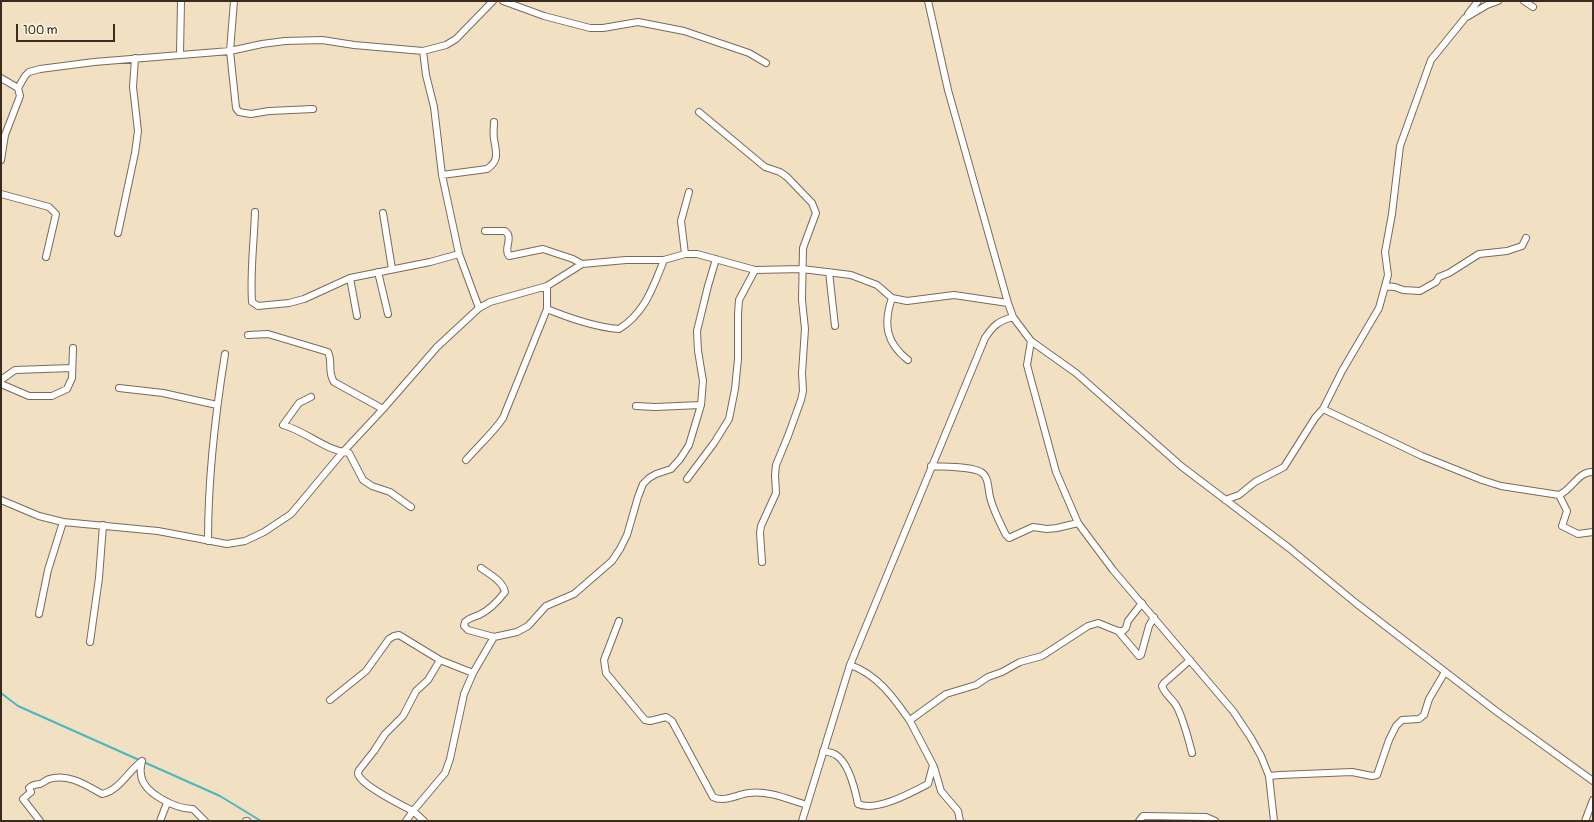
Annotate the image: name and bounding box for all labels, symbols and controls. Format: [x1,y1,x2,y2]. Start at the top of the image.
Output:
scale bar [18,16,117,42]
text: 100 m [23,23,57,38]

